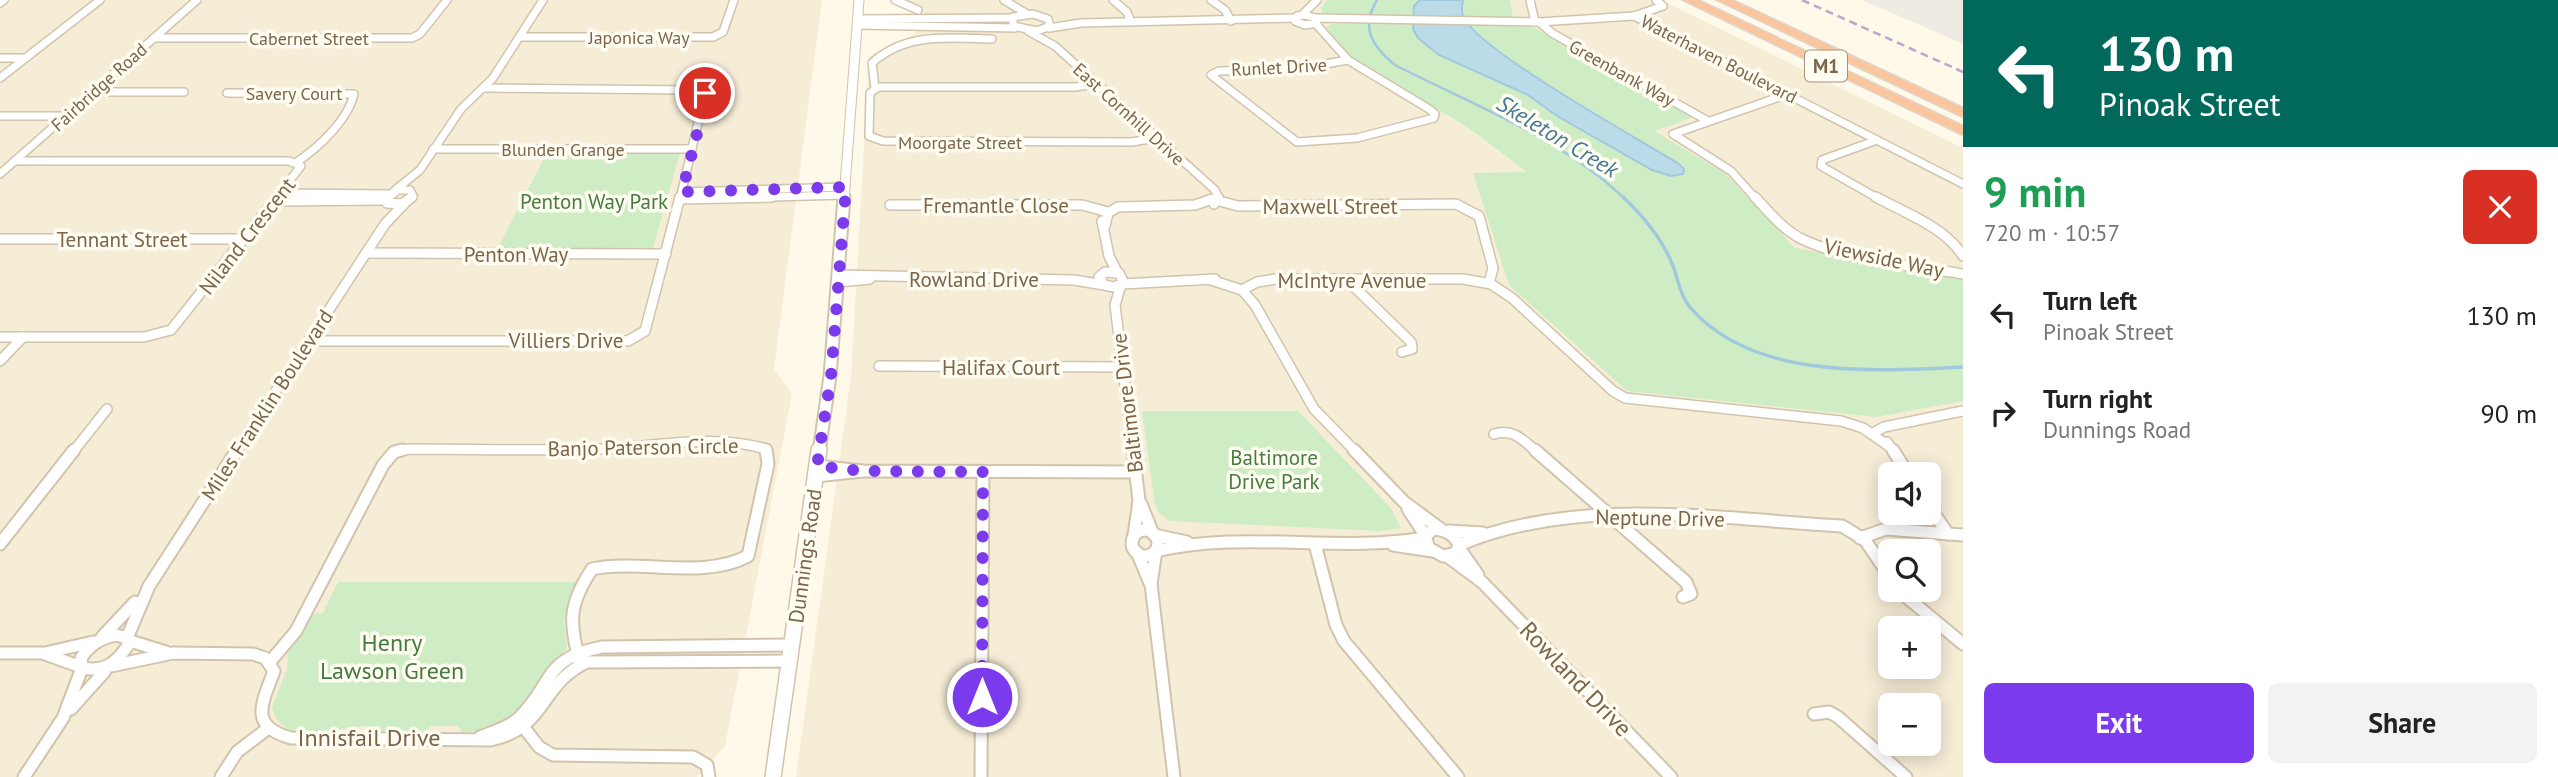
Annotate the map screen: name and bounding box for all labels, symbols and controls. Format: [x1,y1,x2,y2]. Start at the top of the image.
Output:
street label: Waterhaven Boulevard [1637,10,1801,108]
text: 130 m [2099,21,2234,85]
street label: Japonica Way [587,26,690,49]
street label: Cabernet Street [249,27,369,50]
icon: left [1984,28,2075,119]
street label: Greenbank Way [1565,34,1680,112]
street label: Fairbridge Road [46,38,152,136]
road number: M1 [1805,50,1847,82]
street label: Runlet Drive [1231,53,1327,81]
street label: East Cornhill Drive [1068,58,1190,170]
pin [675,63,735,123]
icon: arrive [686,74,724,112]
street label: Savery Court [246,82,342,105]
text: Pinoak Street [2099,83,2281,125]
water label: Skeleton Creek [1492,88,1625,184]
street label: Moorgate Street [898,131,1022,154]
street label: Blunden Grange [501,138,625,161]
text: 9 min [1984,164,2086,219]
button: close [2463,170,2537,244]
street label: Niland Crescent [193,172,301,300]
park label: Penton Way Park [520,188,668,215]
street label: Fremantle Close [923,192,1069,219]
street label: Maxwell Street [1262,193,1398,220]
text: 720 m · 10:57 [1984,218,2120,247]
street label: Tennant Street [57,226,187,253]
street label: Viewside Way [1821,232,1947,284]
street label: Penton Way [464,241,569,268]
street label: Rowland Drive [909,266,1039,293]
street label: McIntyre Avenue [1278,267,1426,294]
text: Turn left [2043,284,2137,317]
icon: left [1984,296,2022,334]
text: 130 m [2466,299,2537,332]
street label: Miles Franklin Boulevard [195,304,339,506]
text: Pinoak Street [2043,317,2174,346]
street label: Villiers Drive [508,327,623,354]
street label: Baltimore Drive [1105,332,1149,474]
street label: Halifax Court [942,354,1060,381]
text: Turn right [2043,382,2152,415]
icon: right [1984,394,2022,432]
text: 90 m [2481,397,2537,430]
text: Dunnings Road [2043,415,2191,444]
street label: Banjo Paterson Circle [547,432,739,462]
park label: Baltimore Drive Park [1228,444,1320,495]
map controls [1878,462,1941,756]
button: sound [1878,462,1941,525]
street label: Dunnings Road [782,487,828,625]
street label: Neptune Drive [1595,503,1725,533]
button: search [1878,539,1941,602]
street label: Rowland Drive [1513,615,1639,743]
button: + [1878,616,1941,679]
park label: Henry Lawson Green [320,627,464,686]
position arrow [945,660,1019,734]
button: Exit [1984,683,2254,763]
button: Share [2268,683,2537,763]
button: − [1878,693,1941,756]
street label: Innisfail Drive [298,722,440,753]

